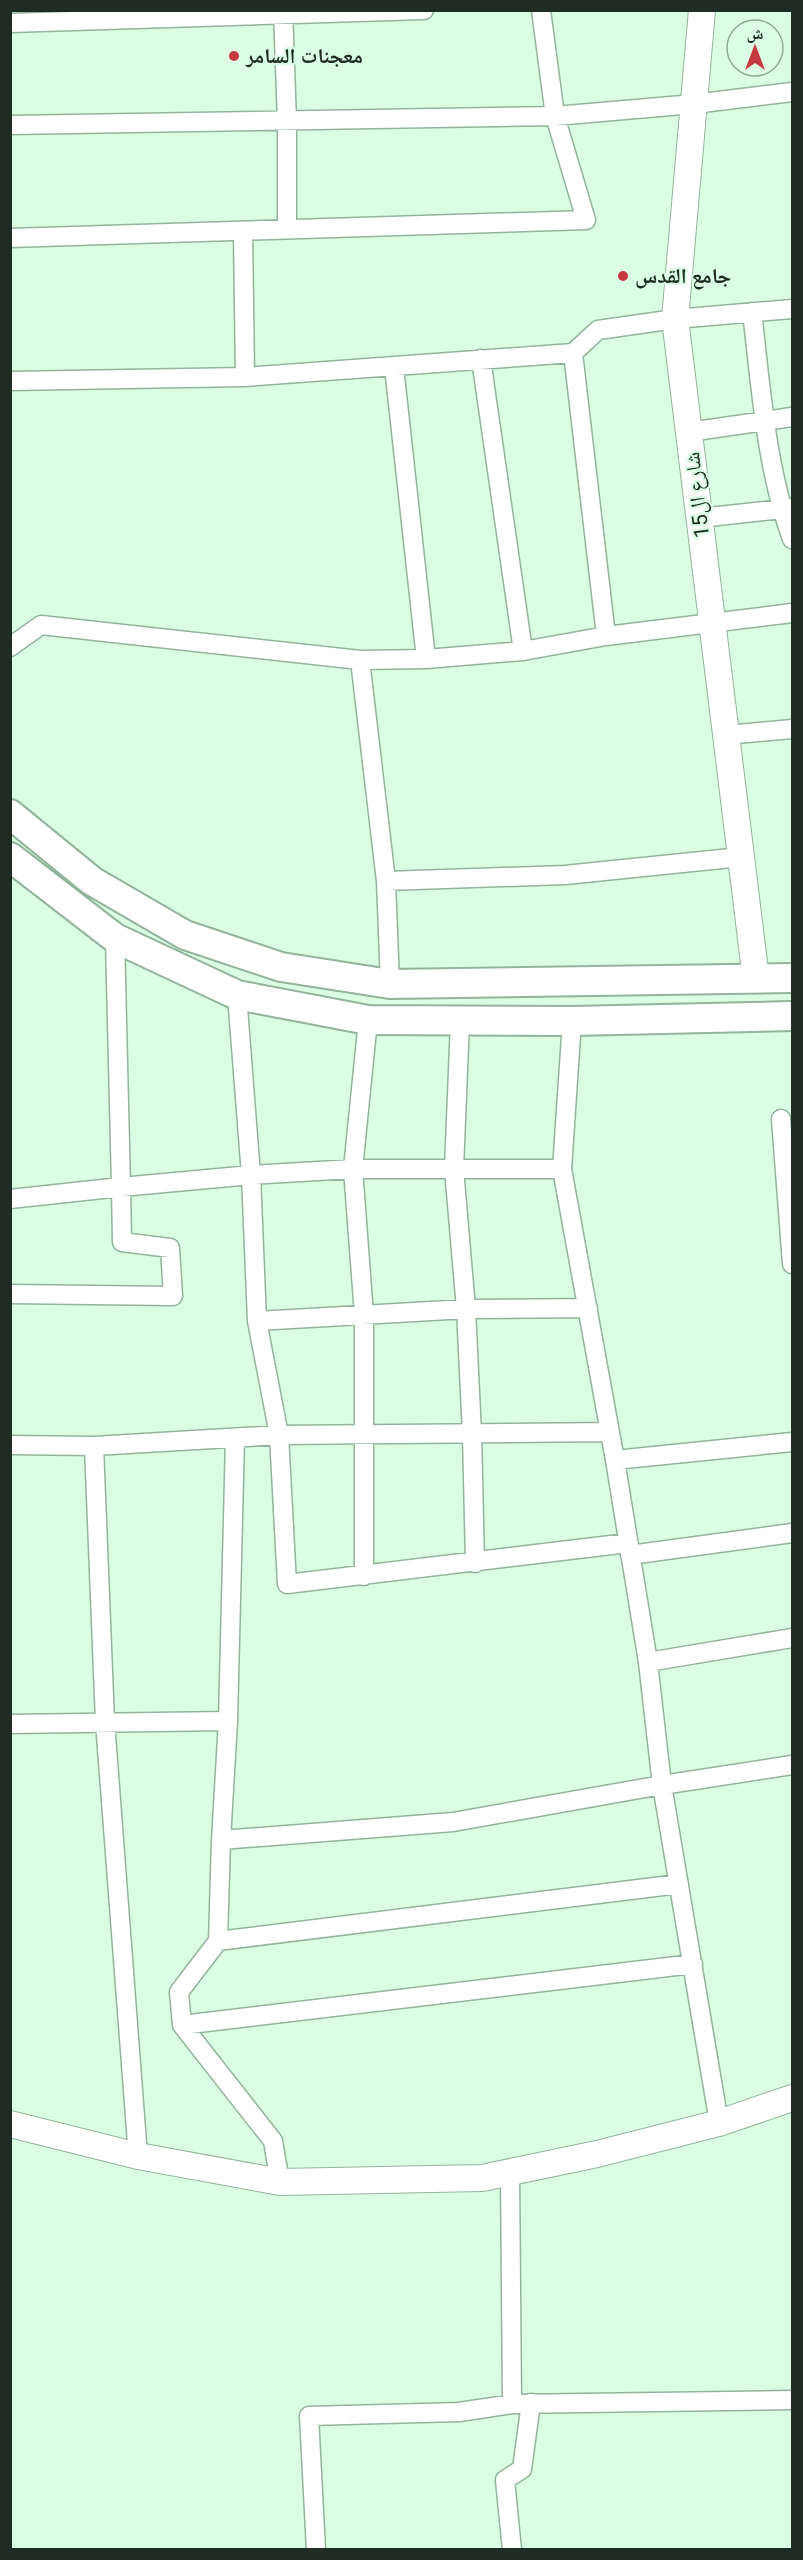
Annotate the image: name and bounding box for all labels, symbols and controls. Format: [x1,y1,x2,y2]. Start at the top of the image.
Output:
north arrow [725,18,785,78]
text: ش [747,24,764,43]
place label: معجنات السامر [245,44,363,68]
marker: معجنات السامر [227,49,241,63]
place label: جامع القدس [635,264,732,290]
marker: جامع القدس [616,269,630,283]
street label: شارع ال15 [680,451,715,539]

